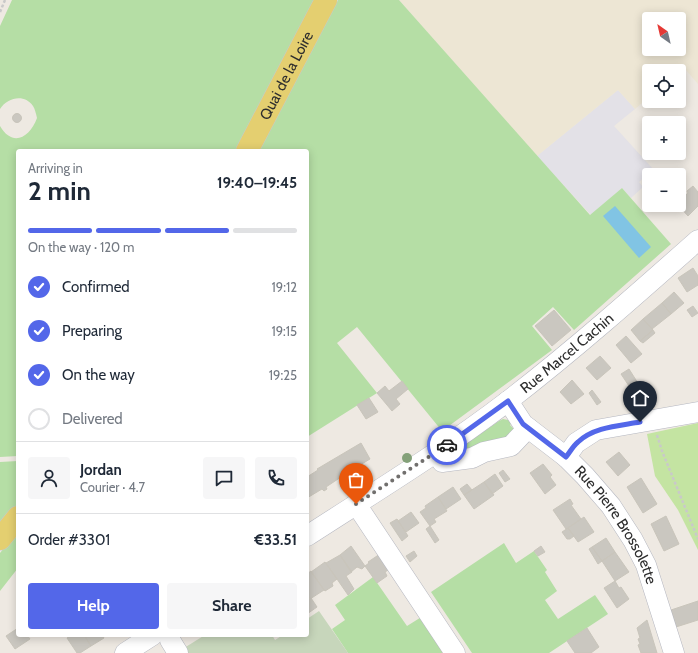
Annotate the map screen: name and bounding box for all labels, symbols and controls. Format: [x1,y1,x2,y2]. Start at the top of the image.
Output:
north arrow [642,12,686,56]
map controls [642,12,686,212]
street label: Quai de la Loire [256,28,317,123]
button: locate [642,64,686,108]
button: + [642,116,686,160]
text: Arriving in [28,160,83,176]
button: − [642,168,686,212]
text: 19:40–19:45 [217,174,297,192]
text: 2 min [28,175,91,207]
text: On the way · 120 m [28,239,134,255]
icon: check [28,276,50,298]
text: Confirmed [62,278,130,296]
text: 19:12 [272,279,297,295]
street label: Rue Marcel Cachin [516,309,617,397]
icon: check [28,320,50,342]
text: Preparing [62,322,122,340]
text: 19:15 [271,323,297,339]
icon: check [28,364,50,386]
text: On the way [62,366,135,384]
text: 19:25 [269,367,297,383]
pin [623,381,657,422]
icon: home [629,387,651,409]
text: Delivered [62,410,123,428]
courier [427,425,467,465]
icon: car [436,434,458,456]
button: person [28,457,70,499]
button: chat [203,457,245,499]
button: phone [255,457,297,499]
text: Jordan [80,461,122,479]
street label: Rue Pierre Brossolette [571,462,661,587]
pin [339,463,373,504]
icon: bag [345,469,367,491]
text: Courier · 4.7 [80,479,145,495]
text: Order #3301 [28,531,110,549]
text: €33.51 [254,531,297,549]
button: Help [28,583,159,629]
button: Share [167,583,297,629]

